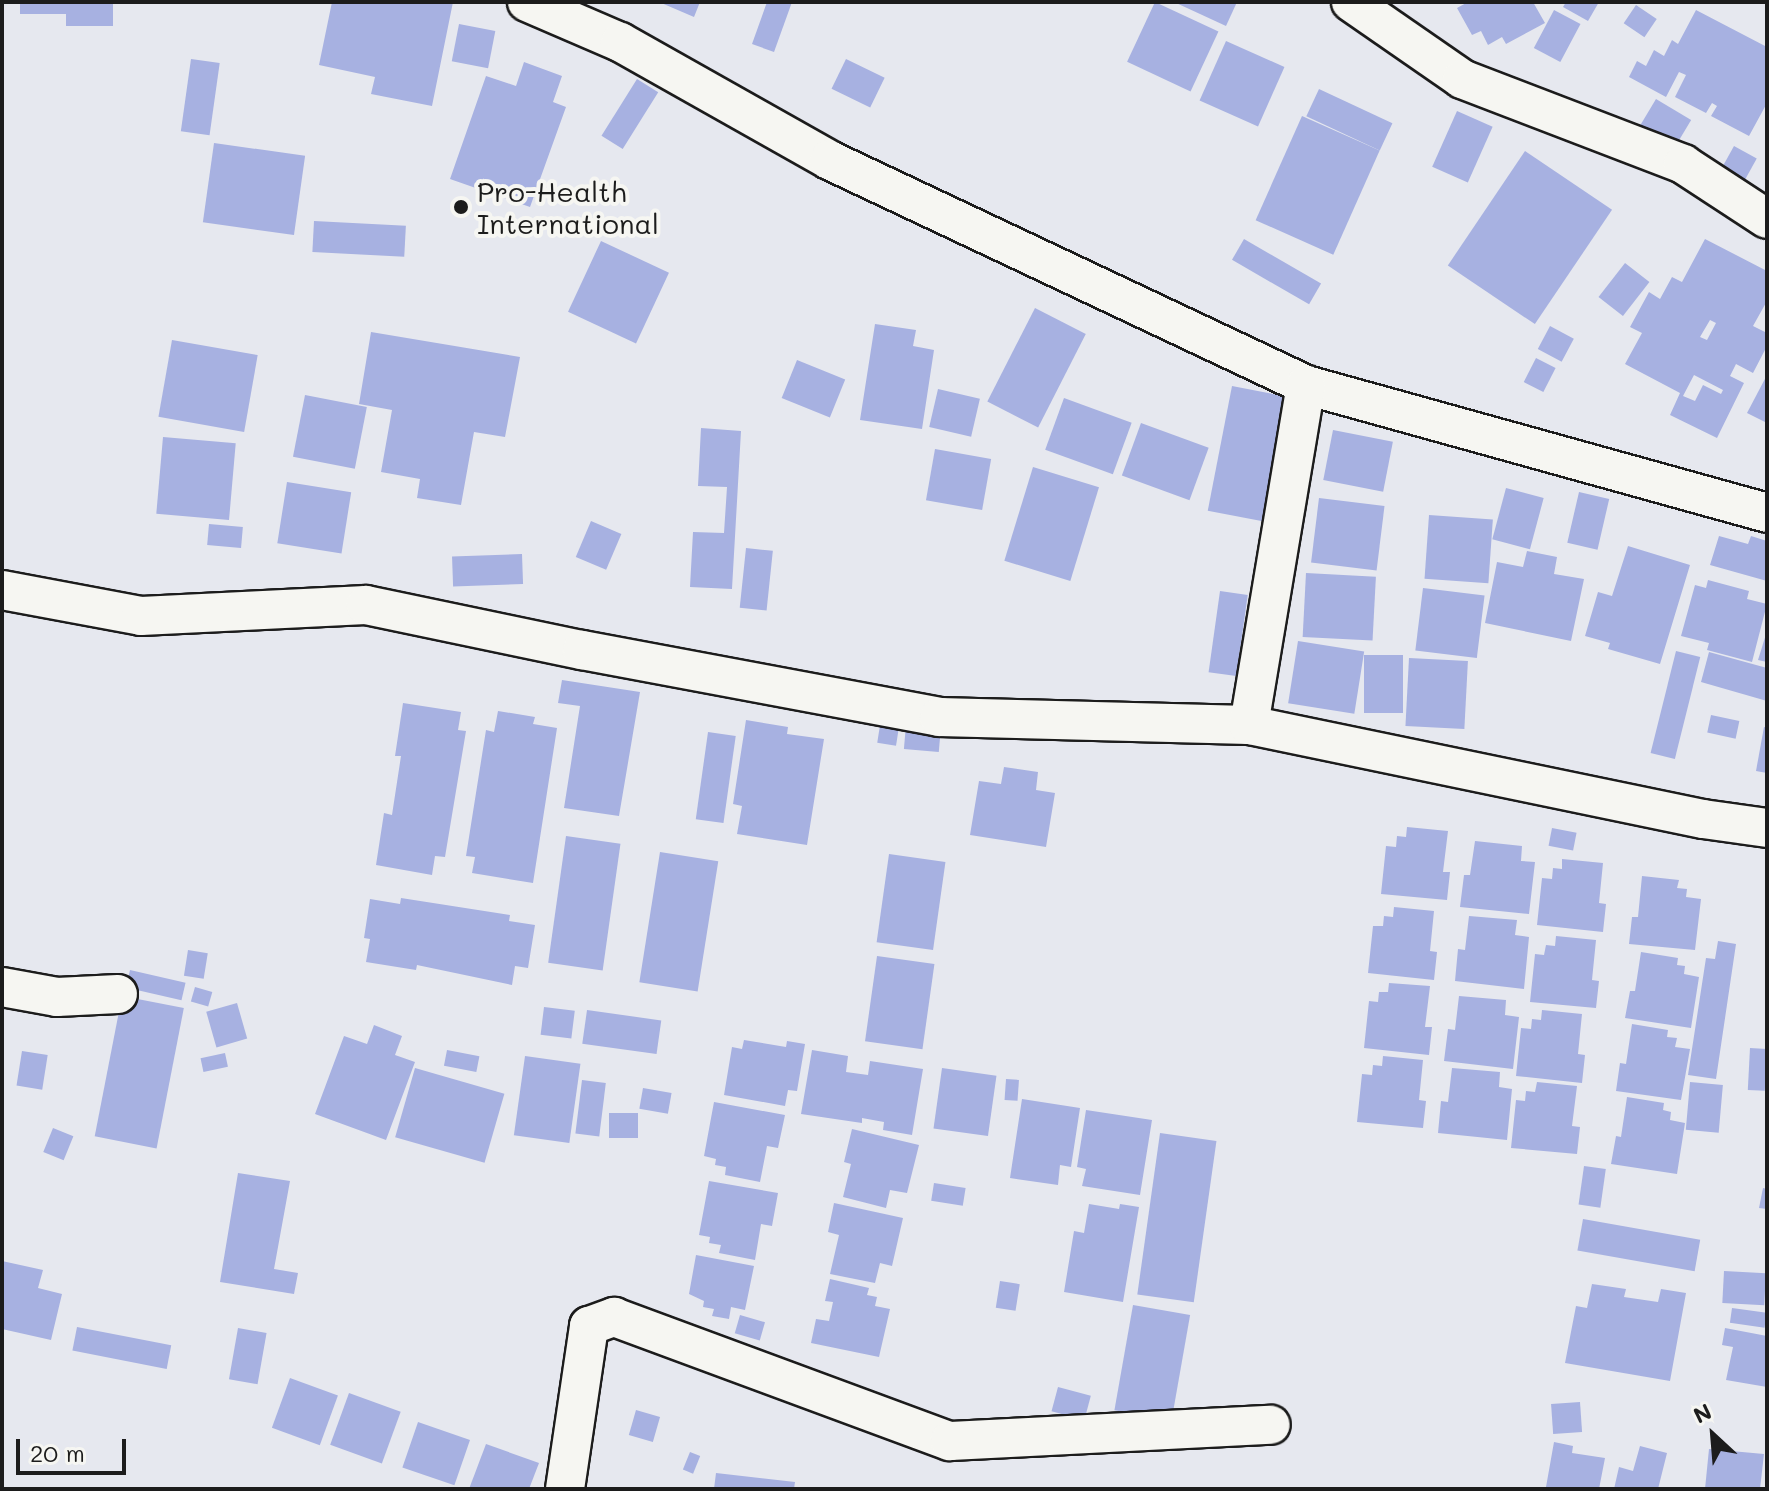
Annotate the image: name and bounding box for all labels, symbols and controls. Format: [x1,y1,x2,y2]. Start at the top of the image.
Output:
place label: Pro-Health International [477,174,659,240]
marker: Pro-Health International [452,198,470,216]
north arrow [1673,1395,1753,1475]
text: N [1688,1396,1716,1430]
scale bar [20,1423,130,1473]
text: 20 m [30,1437,85,1468]

